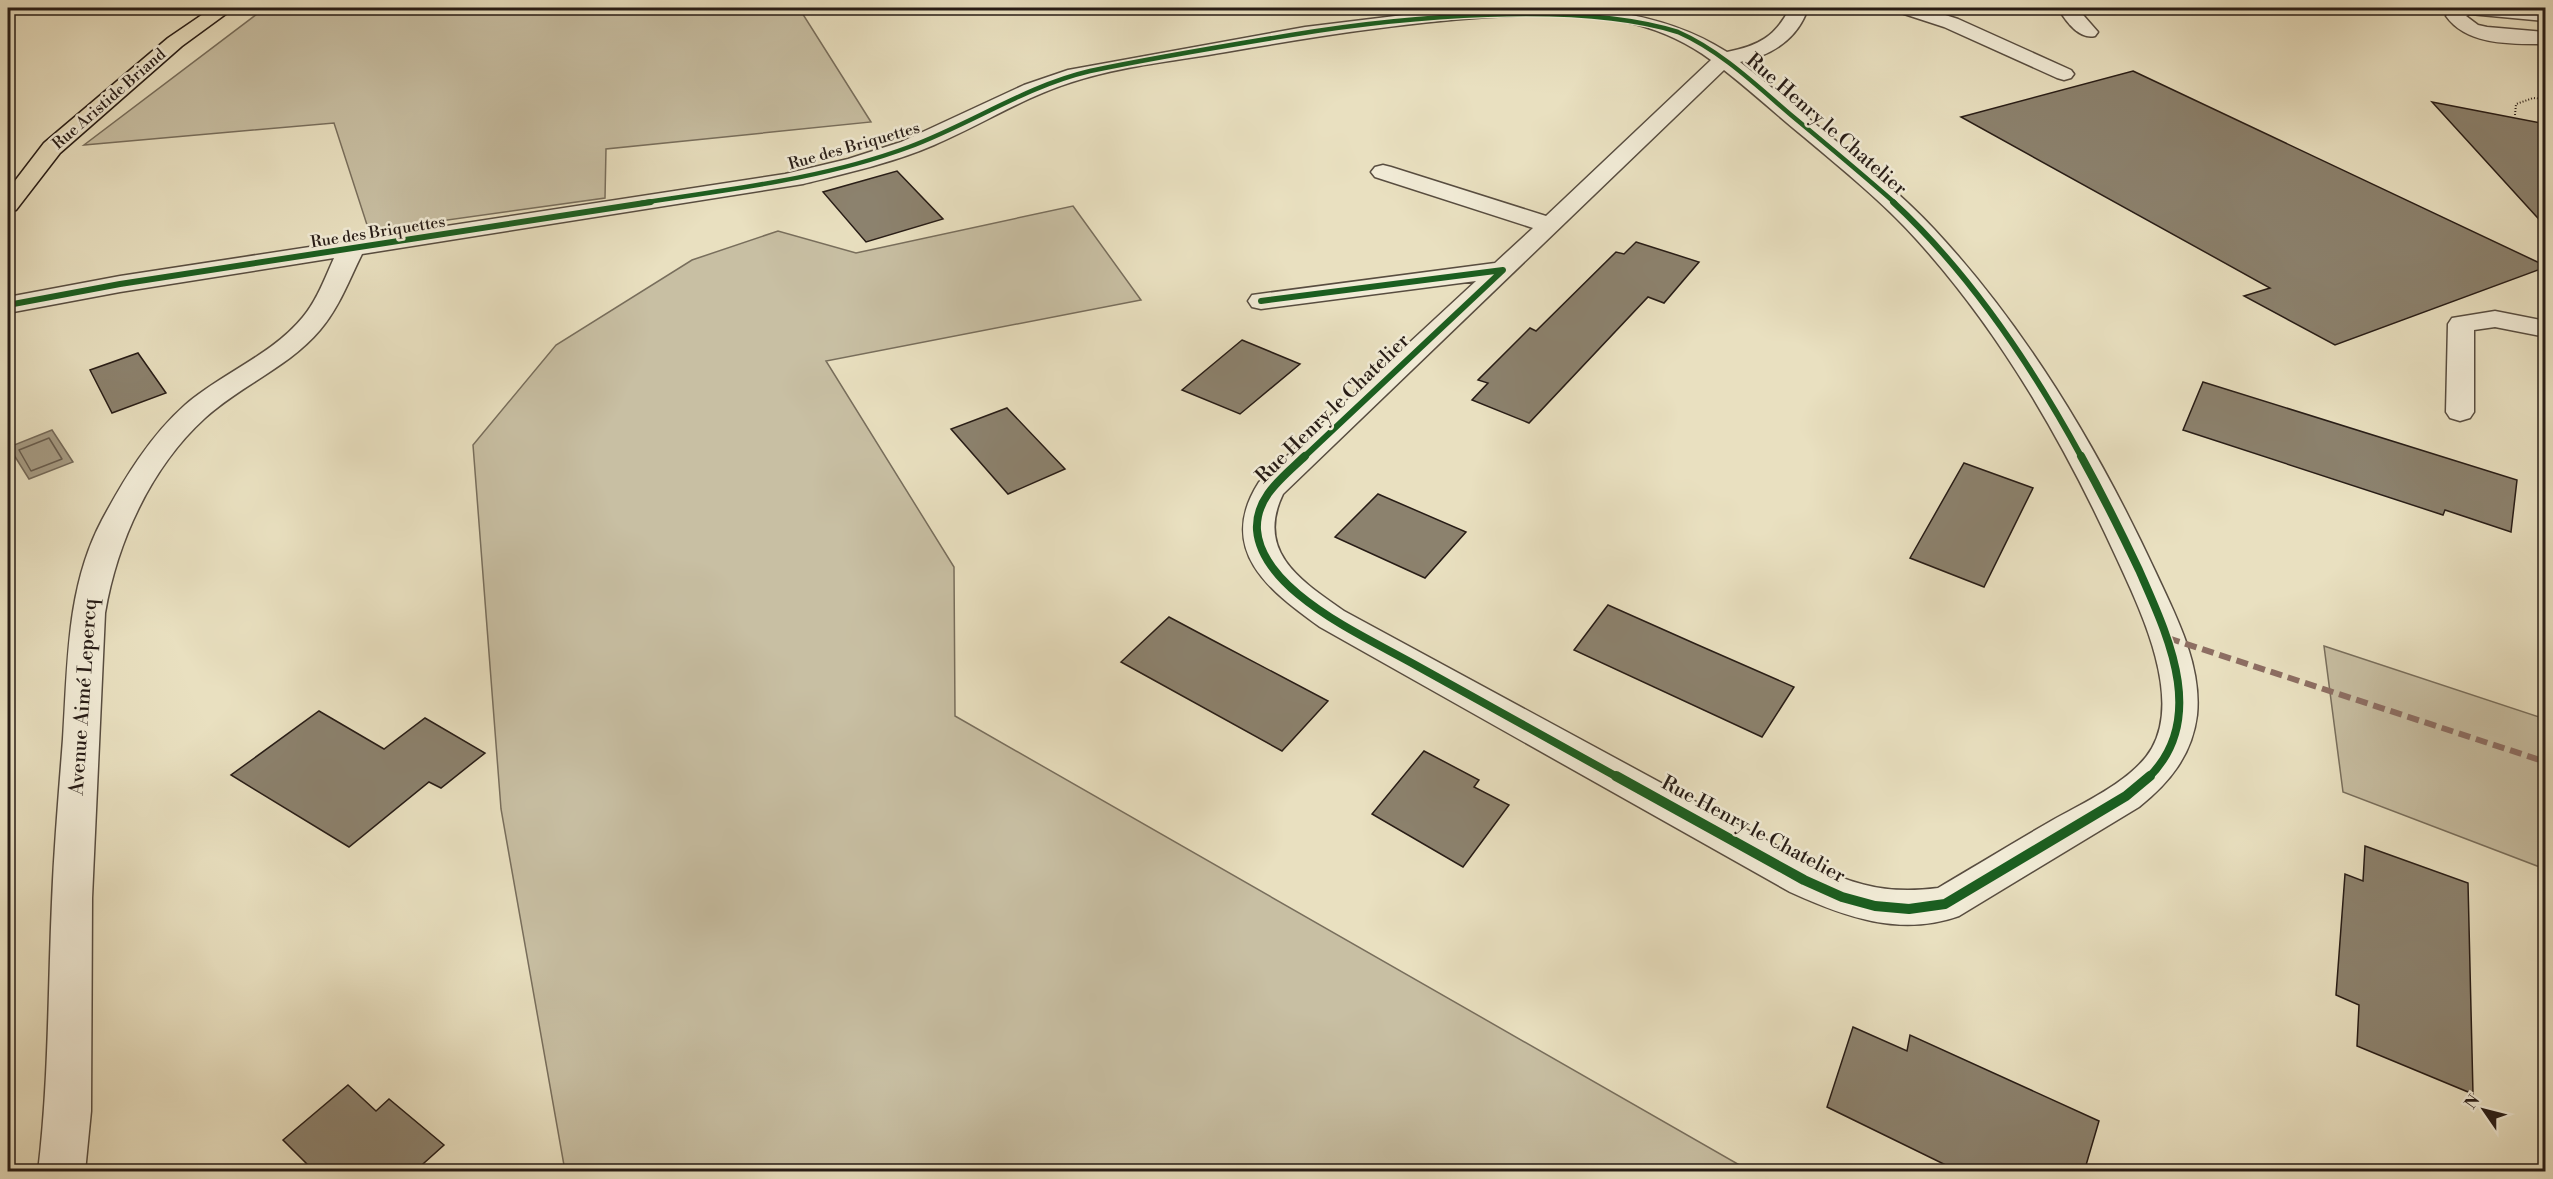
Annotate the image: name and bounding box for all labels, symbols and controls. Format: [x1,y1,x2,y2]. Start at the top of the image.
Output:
street label: Rue Aristide Briand [48,44,170,154]
street label: Rue Henry le Chatelier [1740,48,1912,202]
street label: Rue des Briquettes [786,118,922,174]
street label: Rue des Briquettes [309,211,447,253]
street label: Rue Henry le Chatelier [1251,329,1416,489]
street label: Avenue Aimé Lepercq [65,597,103,797]
street label: Rue Henry le Chatelier [1657,771,1850,889]
north arrow [2454,1080,2514,1140]
text: N [2461,1091,2485,1113]

